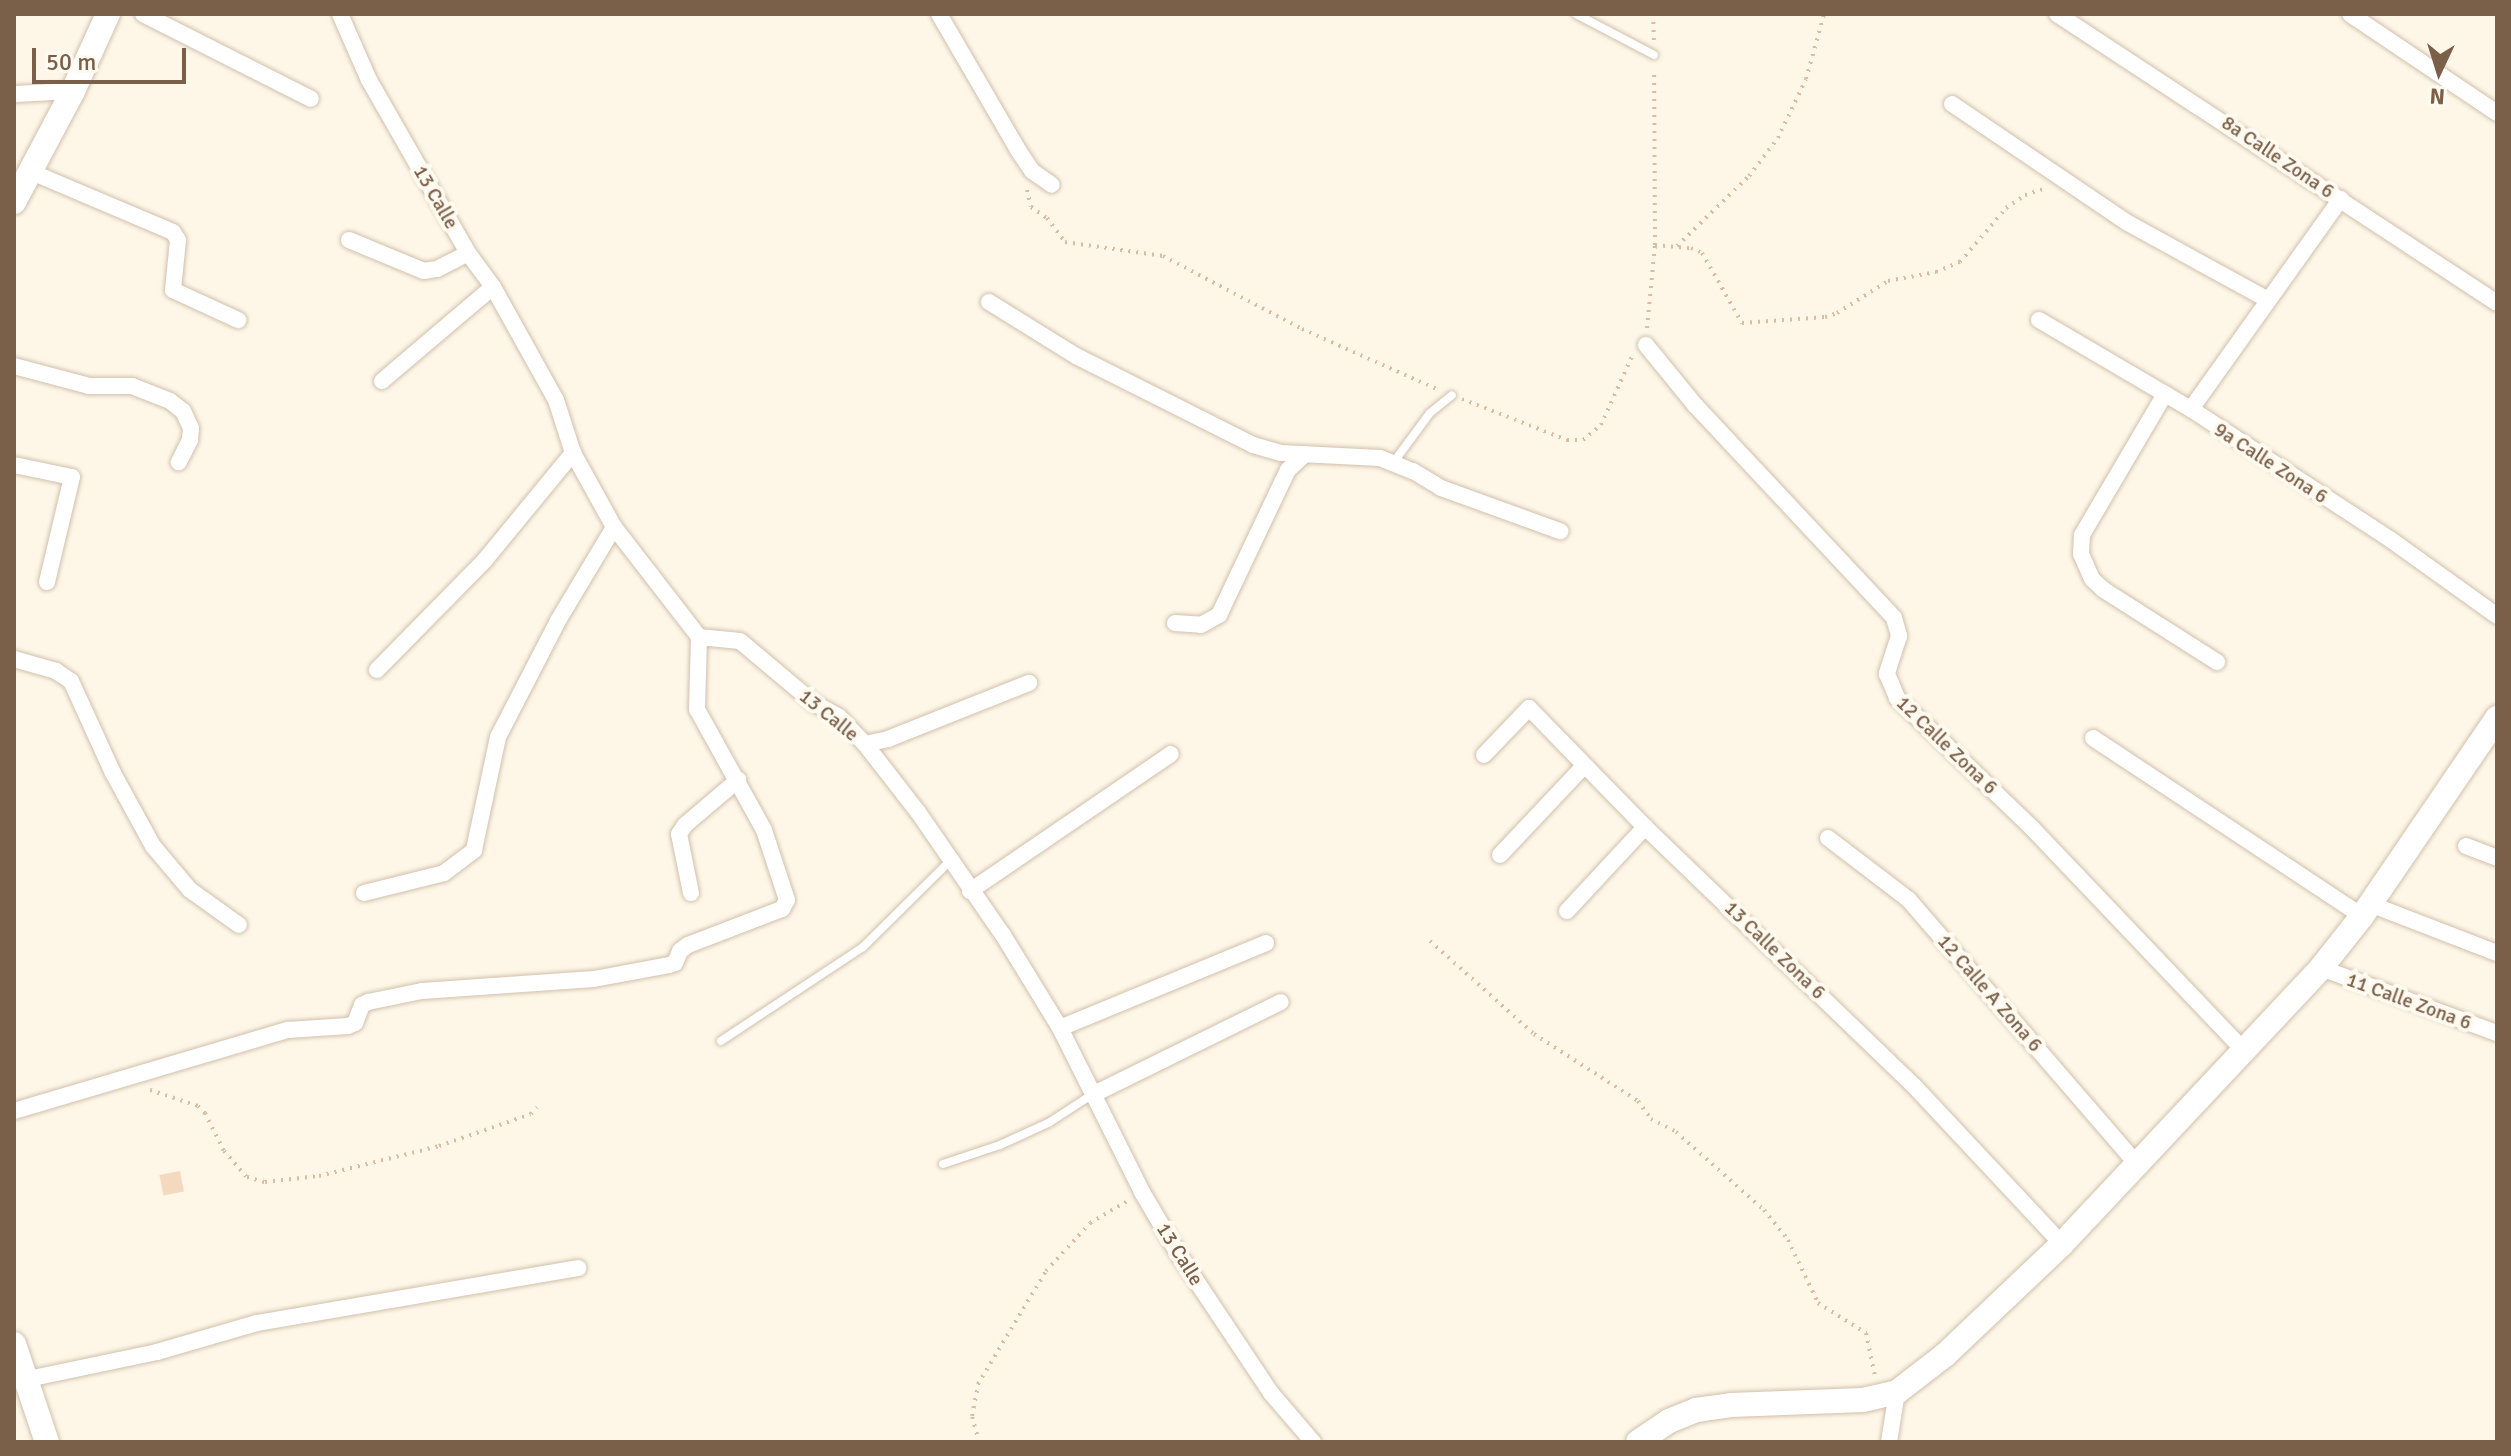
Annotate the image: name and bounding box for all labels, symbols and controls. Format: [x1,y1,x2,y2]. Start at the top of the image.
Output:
scale bar [36,32,190,82]
north arrow [2399,32,2479,112]
text: 50 m [46,47,96,77]
text: N [2429,82,2446,110]
street label: 8a Calle Zona 6 [2217,111,2339,203]
street label: 13 Calle [408,161,464,233]
street label: 9a Calle Zona 6 [2210,417,2332,509]
street label: 13 Calle [794,684,864,746]
street label: 12 Calle Zona 6 [1891,691,2003,799]
street label: 13 Calle Zona 6 [1719,896,1831,1004]
street label: 12 Calle A Zona 6 [1932,929,2048,1057]
street label: 11 Calle Zona 6 [2343,967,2475,1035]
street label: 13 Calle [1151,1218,1209,1290]

